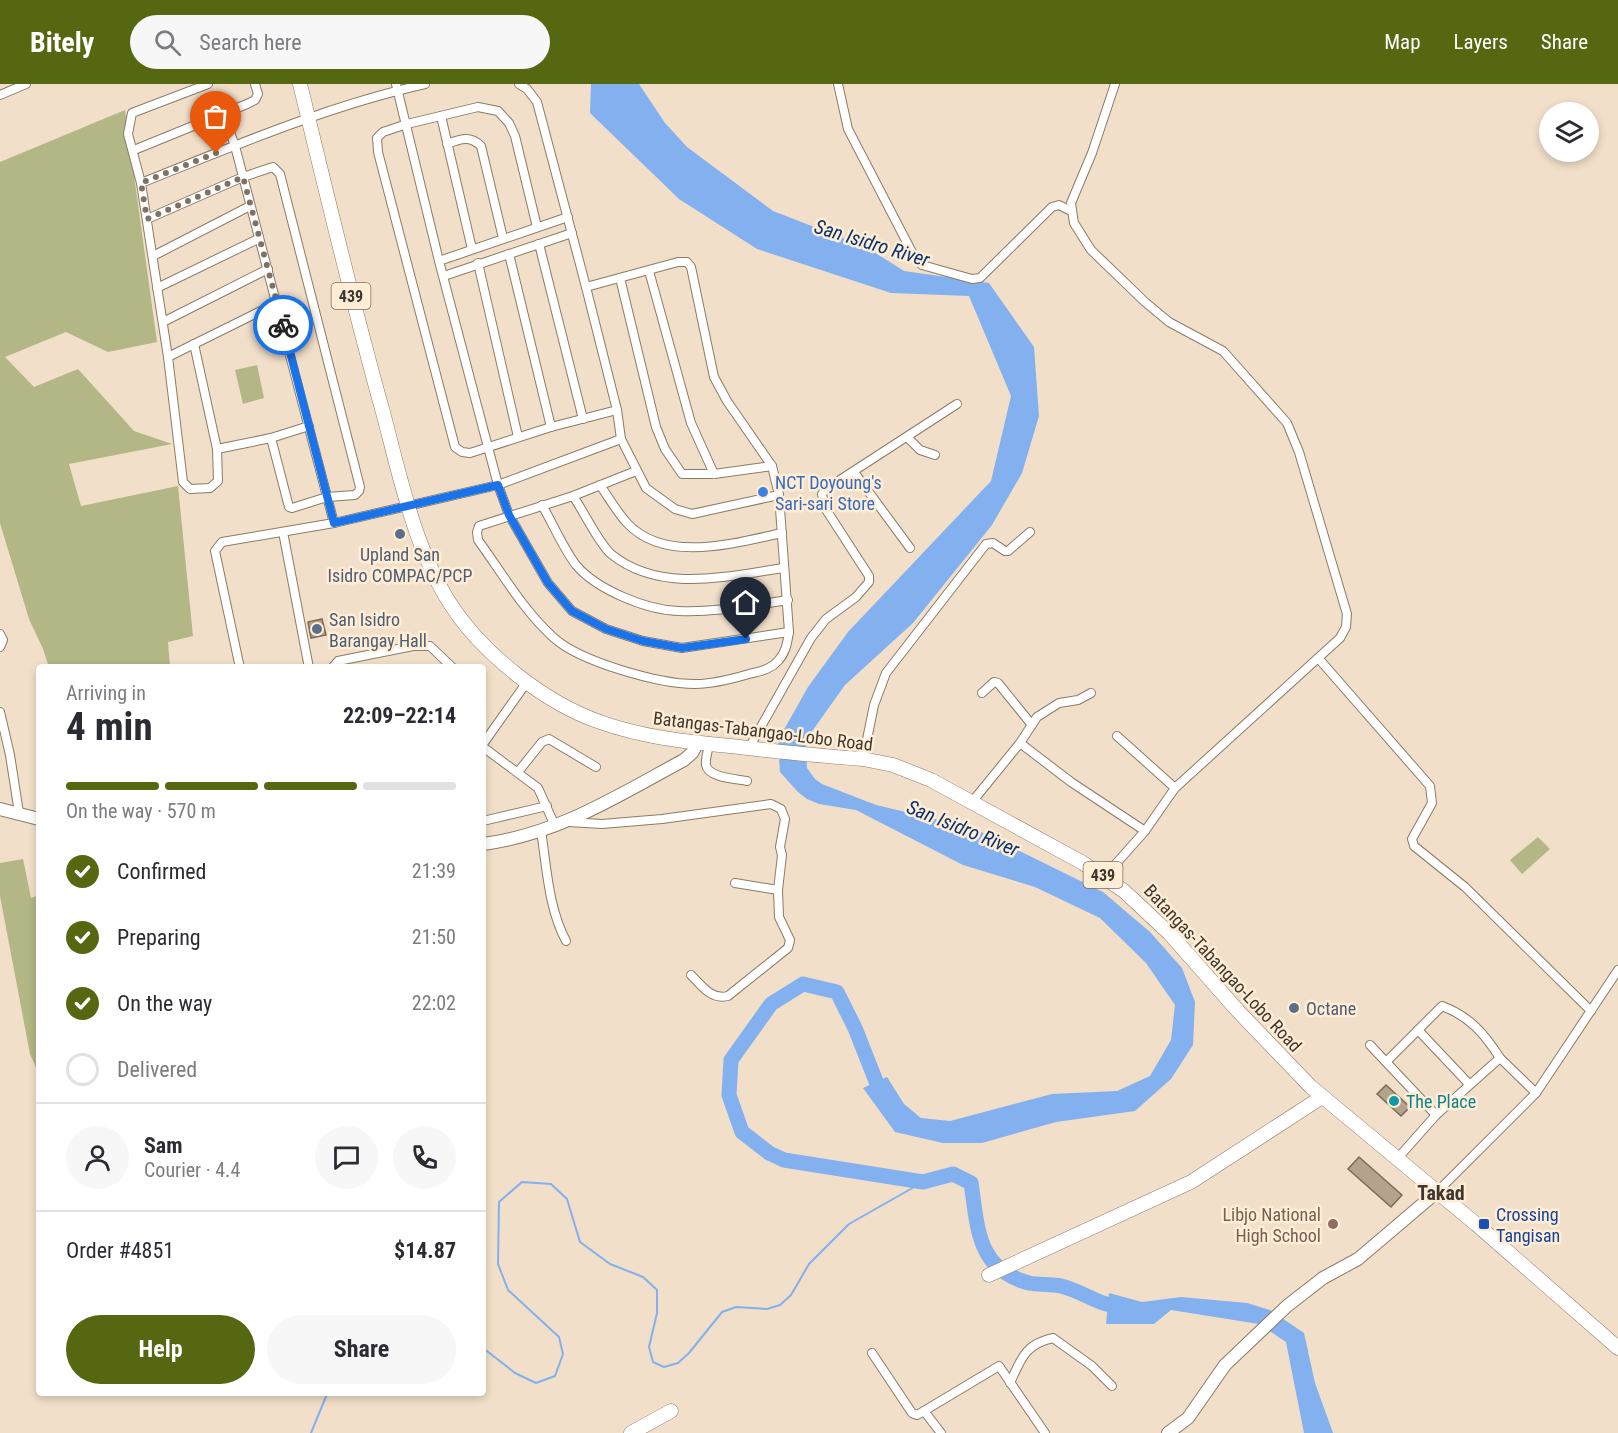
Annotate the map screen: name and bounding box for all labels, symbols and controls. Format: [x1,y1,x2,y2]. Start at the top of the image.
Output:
search box [130,15,550,69]
text: Bitely [30,26,94,59]
icon: search [151,26,184,59]
text: Search here [199,30,302,55]
text: Map [1384,30,1421,54]
text: Layers [1454,30,1508,54]
text: Share [1541,30,1588,54]
pin [190,91,241,153]
icon: bag [199,100,232,133]
map controls [1539,102,1599,162]
button: layers [1539,102,1599,162]
water label: San Isidro River [812,214,933,272]
road number: 439 [332,283,370,309]
courier [253,295,313,355]
icon: bike [267,309,300,342]
place label: NCT Doyoung's Sari-sari Store [775,472,882,514]
marker: NCT Doyoung's Sari-sari Store [756,485,770,499]
marker: Upland San Isidro COMPAC/PCP [393,527,407,541]
place label: Upland San Isidro COMPAC/PCP [328,544,472,586]
pin [720,577,771,639]
icon: home [729,586,762,619]
place label: San Isidro Barangay Hall [329,609,427,651]
marker: San Isidro Barangay Hall [310,622,324,636]
text: Arriving in [66,681,146,705]
text: 22:09–22:14 [343,703,456,728]
text: 4 min [66,704,153,750]
street label: Batangas-Tabangao-Lobo Road [652,707,874,755]
water label: San Isidro River [903,795,1024,862]
text: On the way · 570 m [66,799,216,823]
icon: check [66,855,99,888]
text: Confirmed [117,859,206,884]
text: 21:39 [412,859,456,883]
road number: 439 [1084,862,1122,888]
street label: Batangas-Tabangao-Lobo Road [1140,880,1306,1056]
icon: check [66,921,99,954]
text: Preparing [117,925,201,950]
text: 21:50 [412,925,456,949]
icon: check [66,987,99,1020]
text: On the way [117,991,212,1016]
text: 22:02 [412,991,456,1015]
place label: Octane [1306,998,1356,1019]
marker: Octane [1287,1001,1301,1015]
text: Delivered [117,1057,197,1082]
place label: The Place [1406,1091,1476,1112]
marker: The Place [1387,1094,1401,1108]
button: person [66,1126,129,1189]
button: chat [315,1126,378,1189]
button: phone [393,1126,456,1189]
text: Sam [144,1133,183,1158]
text: Courier · 4.4 [144,1158,240,1182]
district label: Takad [1417,1181,1465,1205]
place label: Libjo National High School [1222,1204,1321,1246]
place label: Crossing Tangisan [1496,1204,1560,1246]
marker: Libjo National High School [1326,1217,1340,1231]
marker: Crossing Tangisan [1477,1217,1491,1231]
text: Order #4851 [66,1238,174,1263]
text: $14.87 [394,1238,456,1263]
button: Help [66,1315,255,1384]
button: Share [267,1315,456,1384]

